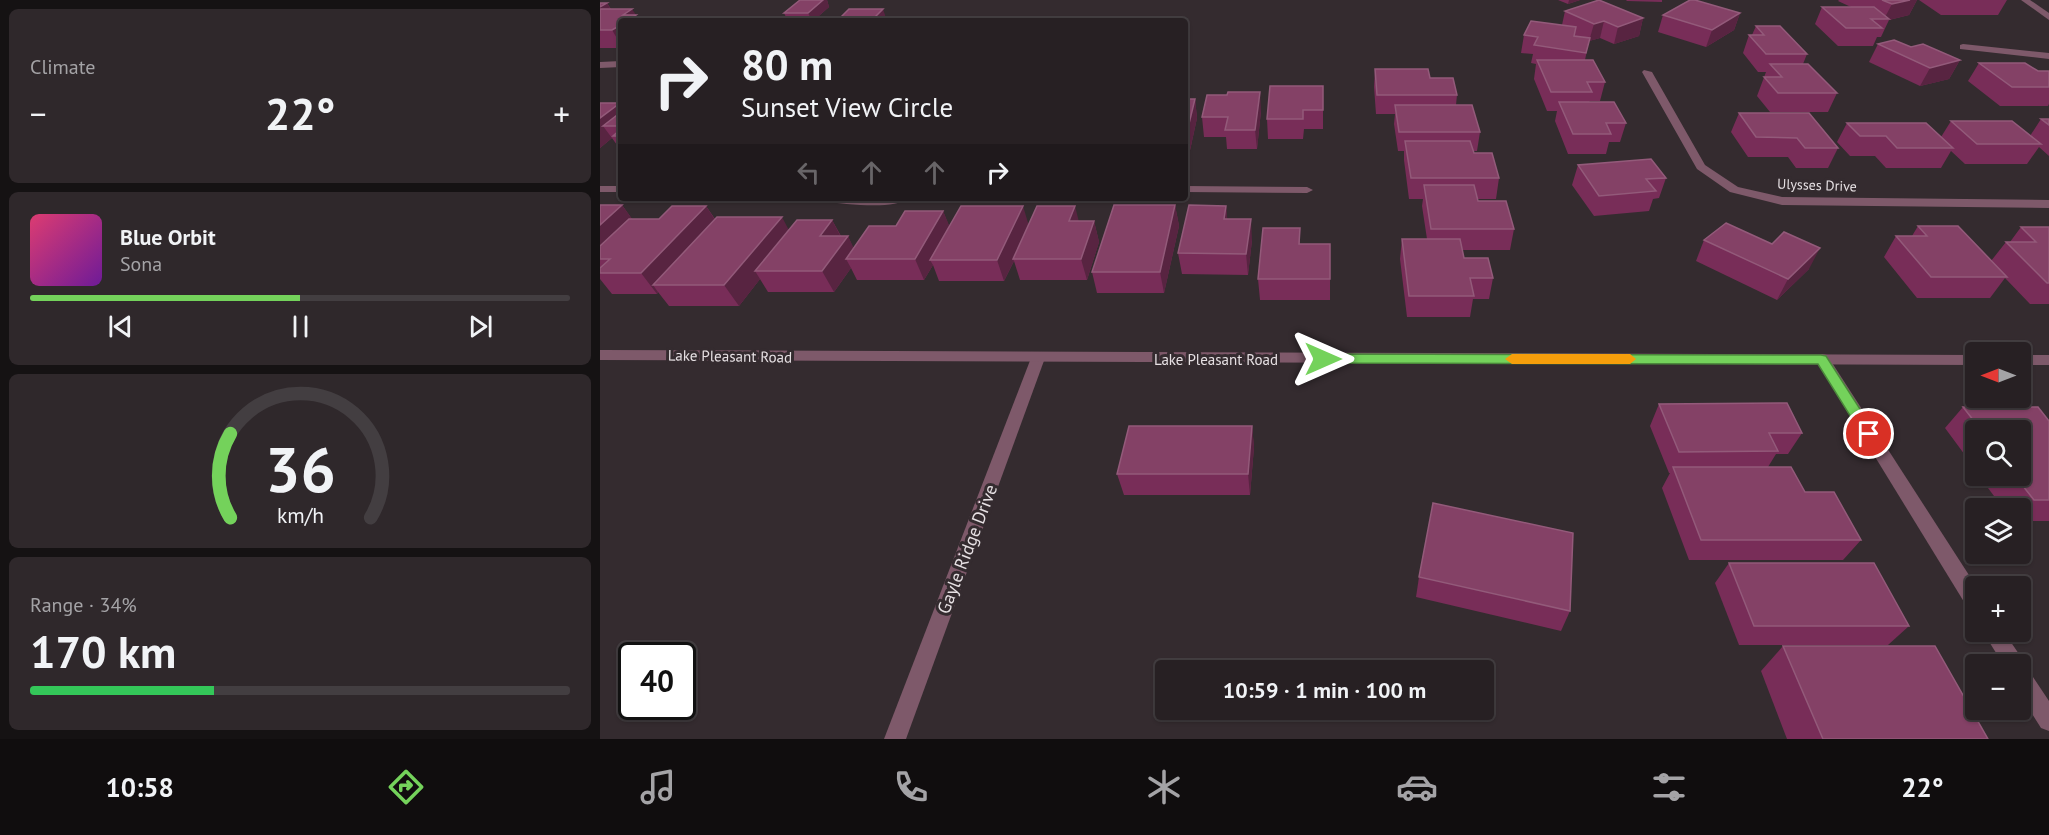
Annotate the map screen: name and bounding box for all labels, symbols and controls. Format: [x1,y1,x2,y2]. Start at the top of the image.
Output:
text: 80 m [741,37,833,92]
icon: right [642,42,720,120]
text: Climate [30,54,96,80]
text: 22° [265,84,335,142]
text: Sunset View Circle [741,90,953,124]
text: − [30,92,47,135]
text: + [553,92,570,135]
icon: left [792,156,825,189]
icon: ahead [855,156,888,189]
icon: ahead [918,156,951,189]
icon: right [981,156,1014,189]
street label: Ulysses Drive [1777,175,1857,195]
text: Blue Orbit [120,223,216,251]
text: Sona [120,251,162,277]
icon: previous [104,310,137,343]
icon: pause [284,310,317,343]
icon: next [464,310,497,343]
position arrow [1291,327,1355,391]
north arrow [1965,342,2031,408]
map controls [1965,342,2031,720]
street label: Lake Pleasant Road [668,345,792,367]
street label: Lake Pleasant Road [1154,350,1278,369]
pin [1843,408,1894,459]
icon: arrive [1852,417,1885,450]
button: search [1965,420,2031,486]
text: 36 [265,428,335,509]
street label: Gayle Ridge Drive [932,481,1002,617]
button: layers [1965,498,2031,564]
text: km/h [276,501,323,529]
button: + [1965,576,2031,642]
text: Range · 34% [30,592,137,618]
text: 170 km [30,622,176,680]
speed limit sign: 40 [618,642,696,720]
button: − [1965,654,2031,720]
text: 10:59 · 1 min · 100 m [1223,676,1426,704]
icon: directions [385,766,427,808]
icon: music [637,766,679,808]
icon: phone [890,766,932,808]
icon: climate [1143,766,1185,808]
icon: car [1396,766,1438,808]
icon: filters [1648,766,1690,808]
text: 10:58 [105,770,174,804]
text: 22° [1901,770,1944,804]

